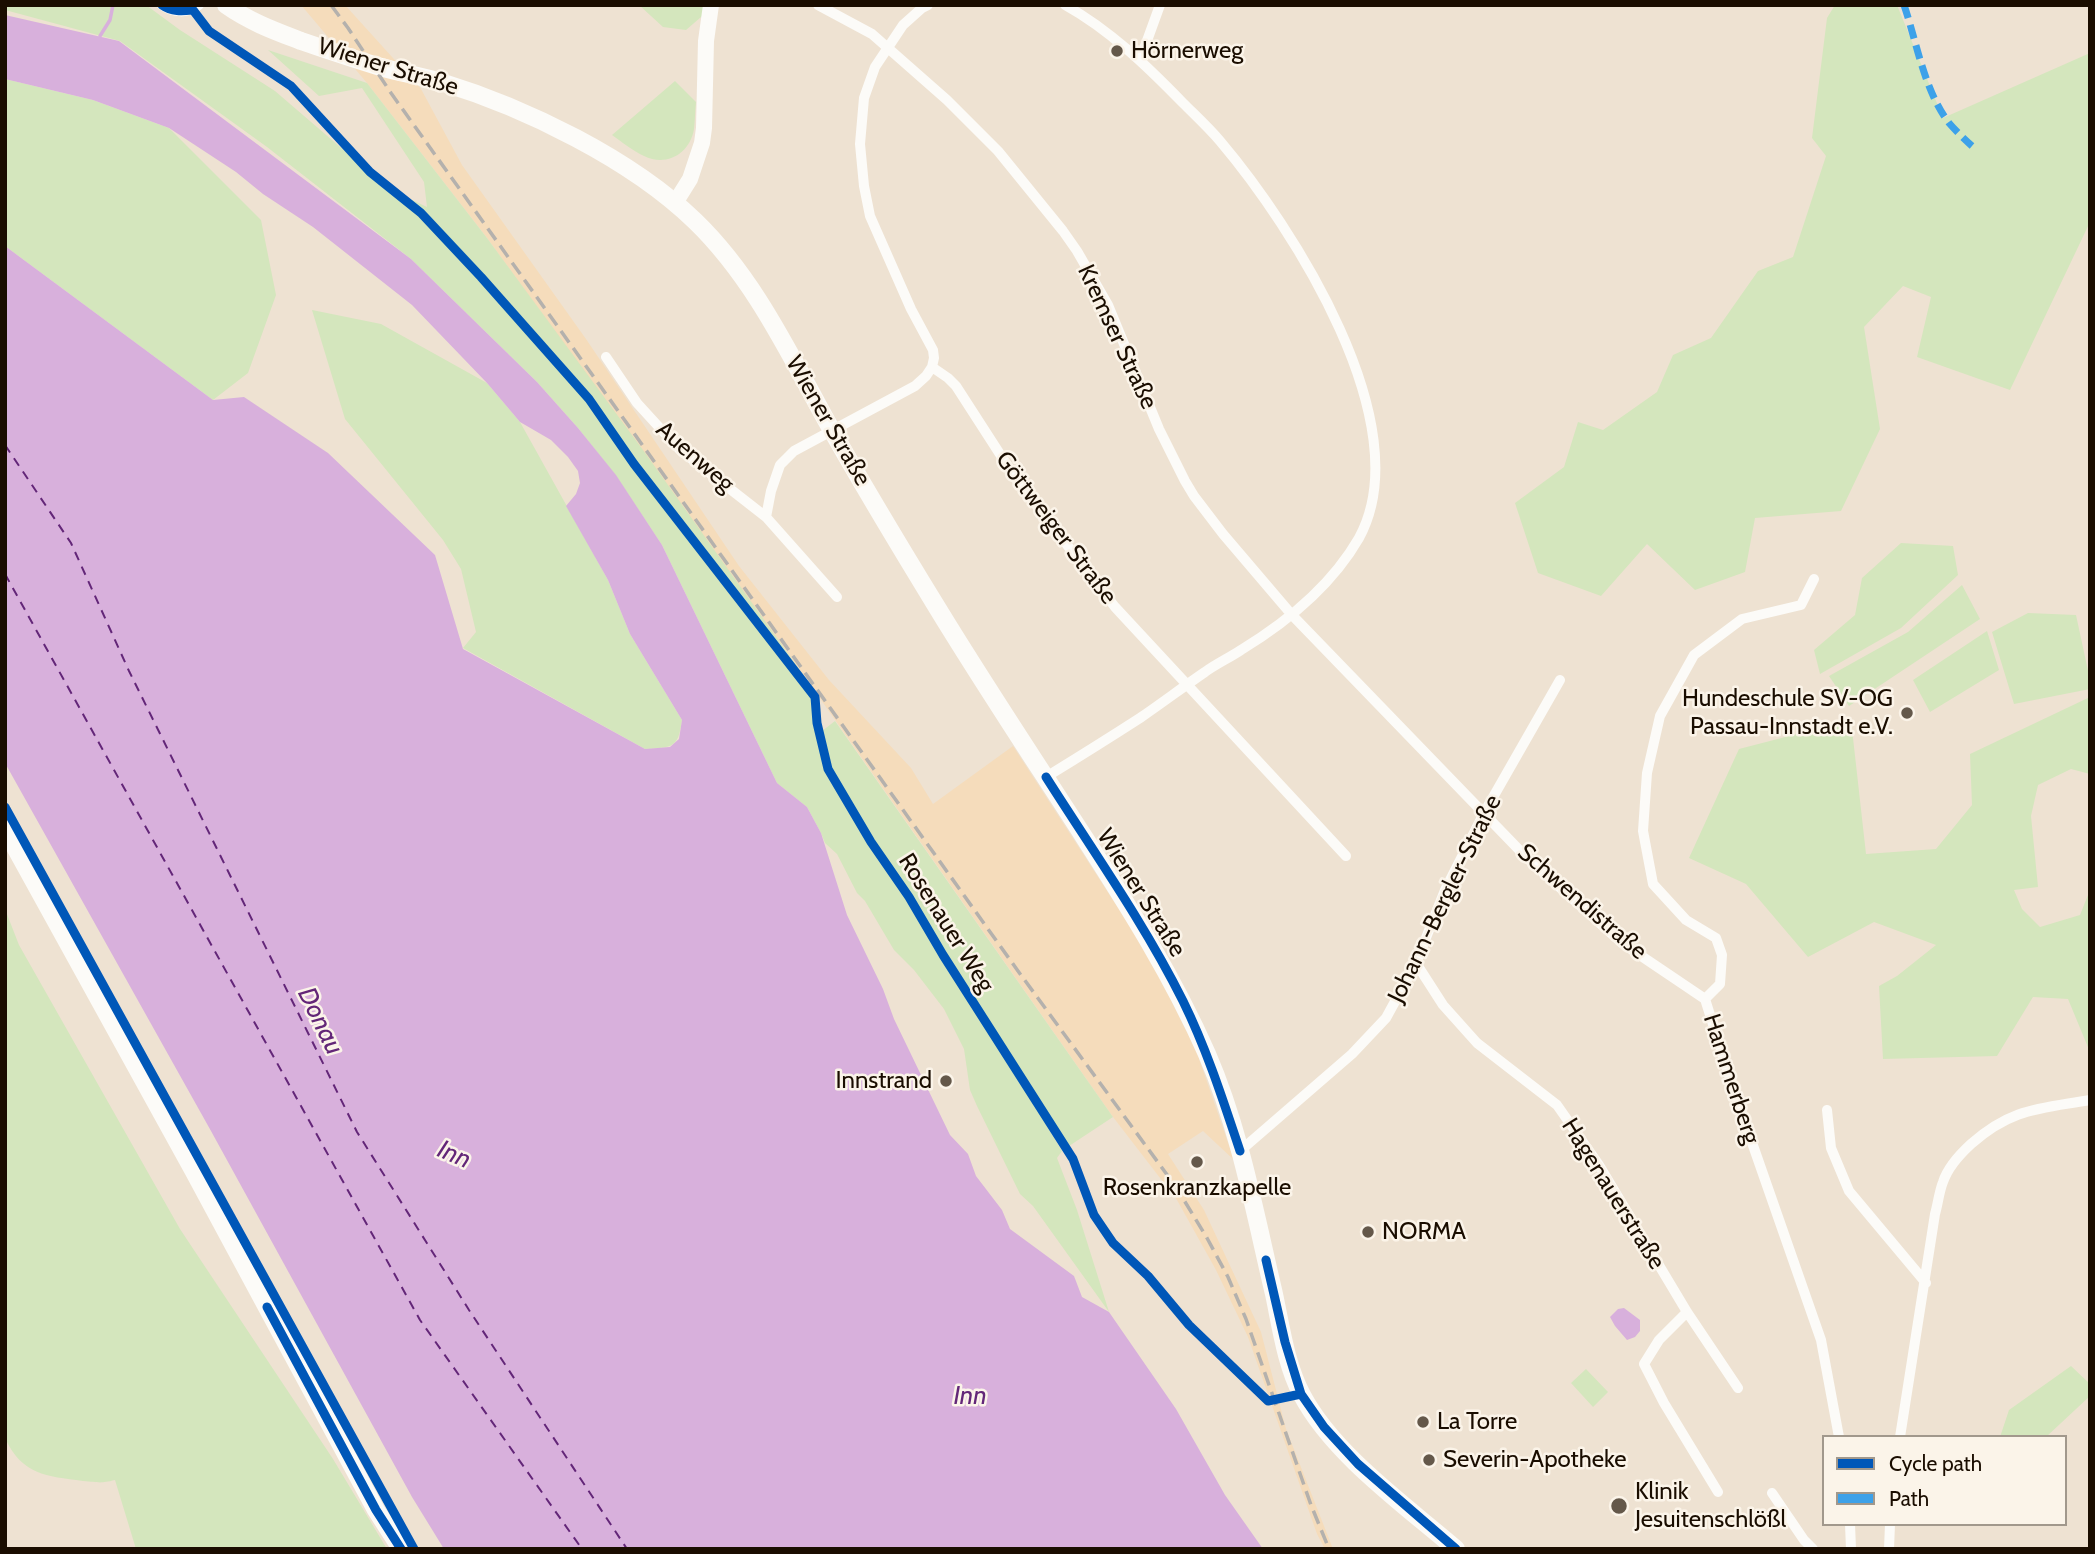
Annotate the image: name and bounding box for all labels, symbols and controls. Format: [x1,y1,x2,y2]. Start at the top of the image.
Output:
street label: Wiener Straße [314,32,462,102]
place label: Hörnerweg [1131,37,1243,65]
marker: Hörnerweg [1109,43,1125,59]
street label: Kremser Straße [1071,260,1163,414]
street label: Wiener Straße [779,351,877,491]
street label: Auenweg [650,415,740,499]
street label: Göttweiger Straße [989,446,1123,610]
place label: Hundeschule SV-OG Passau-Innstadt e.V. [1682,685,1893,741]
marker: Hundeschule SV-OG Passau-Innstadt e.V. [1899,705,1915,721]
street label: Johann-Bergler-Straße [1382,790,1508,1008]
street label: Wiener Straße [1090,824,1192,962]
street label: Schwendistraße [1511,838,1653,966]
street label: Rosenauer Weg [892,848,1000,998]
water label: Donau [290,982,350,1060]
street label: Hammerberg [1696,1010,1766,1148]
place label: Innstrand [836,1067,932,1095]
marker: Innstrand [938,1073,954,1089]
street label: Hagenauerstraße [1555,1113,1671,1275]
water label: Inn [433,1134,475,1176]
marker: Rosenkranzkapelle [1189,1154,1205,1170]
place label: Rosenkranzkapelle [1103,1174,1291,1202]
place label: NORMA [1382,1218,1466,1246]
marker: NORMA [1360,1224,1376,1240]
water label: Inn [953,1380,987,1412]
place label: La Torre [1437,1408,1517,1436]
marker: La Torre [1415,1414,1431,1430]
legend [1822,1435,2067,1526]
place label: Severin-Apotheke [1443,1446,1626,1474]
text: Cycle path [1889,1451,1982,1476]
marker: Severin-Apotheke [1421,1452,1437,1468]
place label: Klinik Jesuitenschlößl [1635,1478,1786,1534]
text: Path [1889,1486,1929,1511]
marker: Klinik Jesuitenschlößl [1609,1496,1629,1516]

